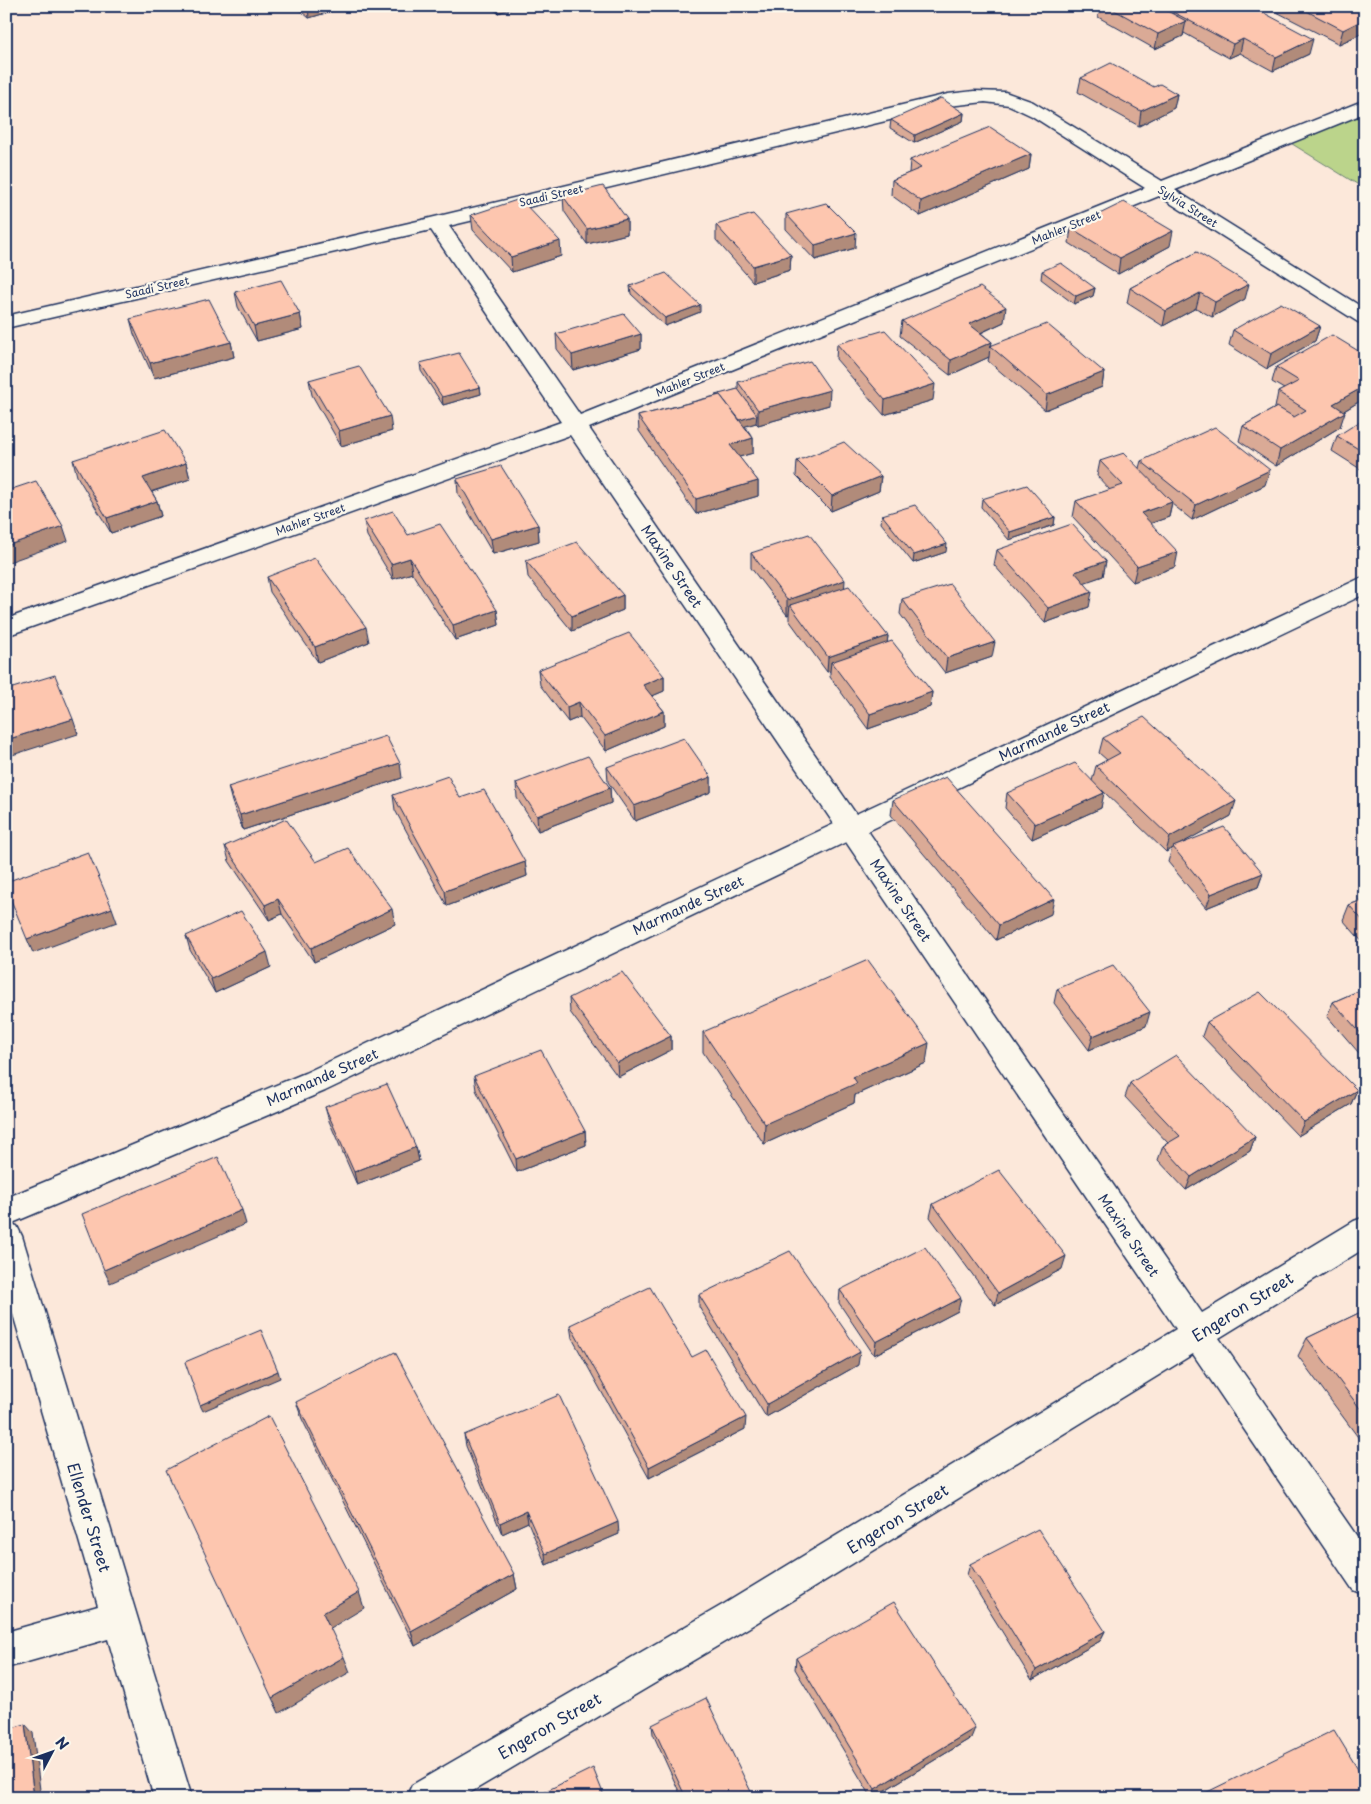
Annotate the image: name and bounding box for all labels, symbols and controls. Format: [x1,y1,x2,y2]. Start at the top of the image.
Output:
street label: Saadi Street [517,179,585,211]
street label: Sylvia Street [1155,181,1222,231]
street label: Mahler Street [1029,205,1104,249]
street label: Saadi Street [123,271,191,303]
street label: Mahler Street [653,357,728,401]
street label: Mahler Street [273,498,348,540]
street label: Maxine Street [636,520,708,612]
street label: Marmande Street [995,696,1113,766]
street label: Maxine Street [865,854,937,946]
street label: Marmande Street [629,870,747,940]
street label: Marmande Street [263,1043,382,1111]
street label: Maxine Street [1093,1189,1165,1281]
street label: Engeron Street [1187,1265,1298,1347]
street label: Ellender Street [62,1459,118,1575]
street label: Engeron Street [842,1477,953,1559]
street label: Engeron Street [493,1685,605,1764]
north arrow [28,1726,78,1776]
text: N [51,1732,74,1754]

